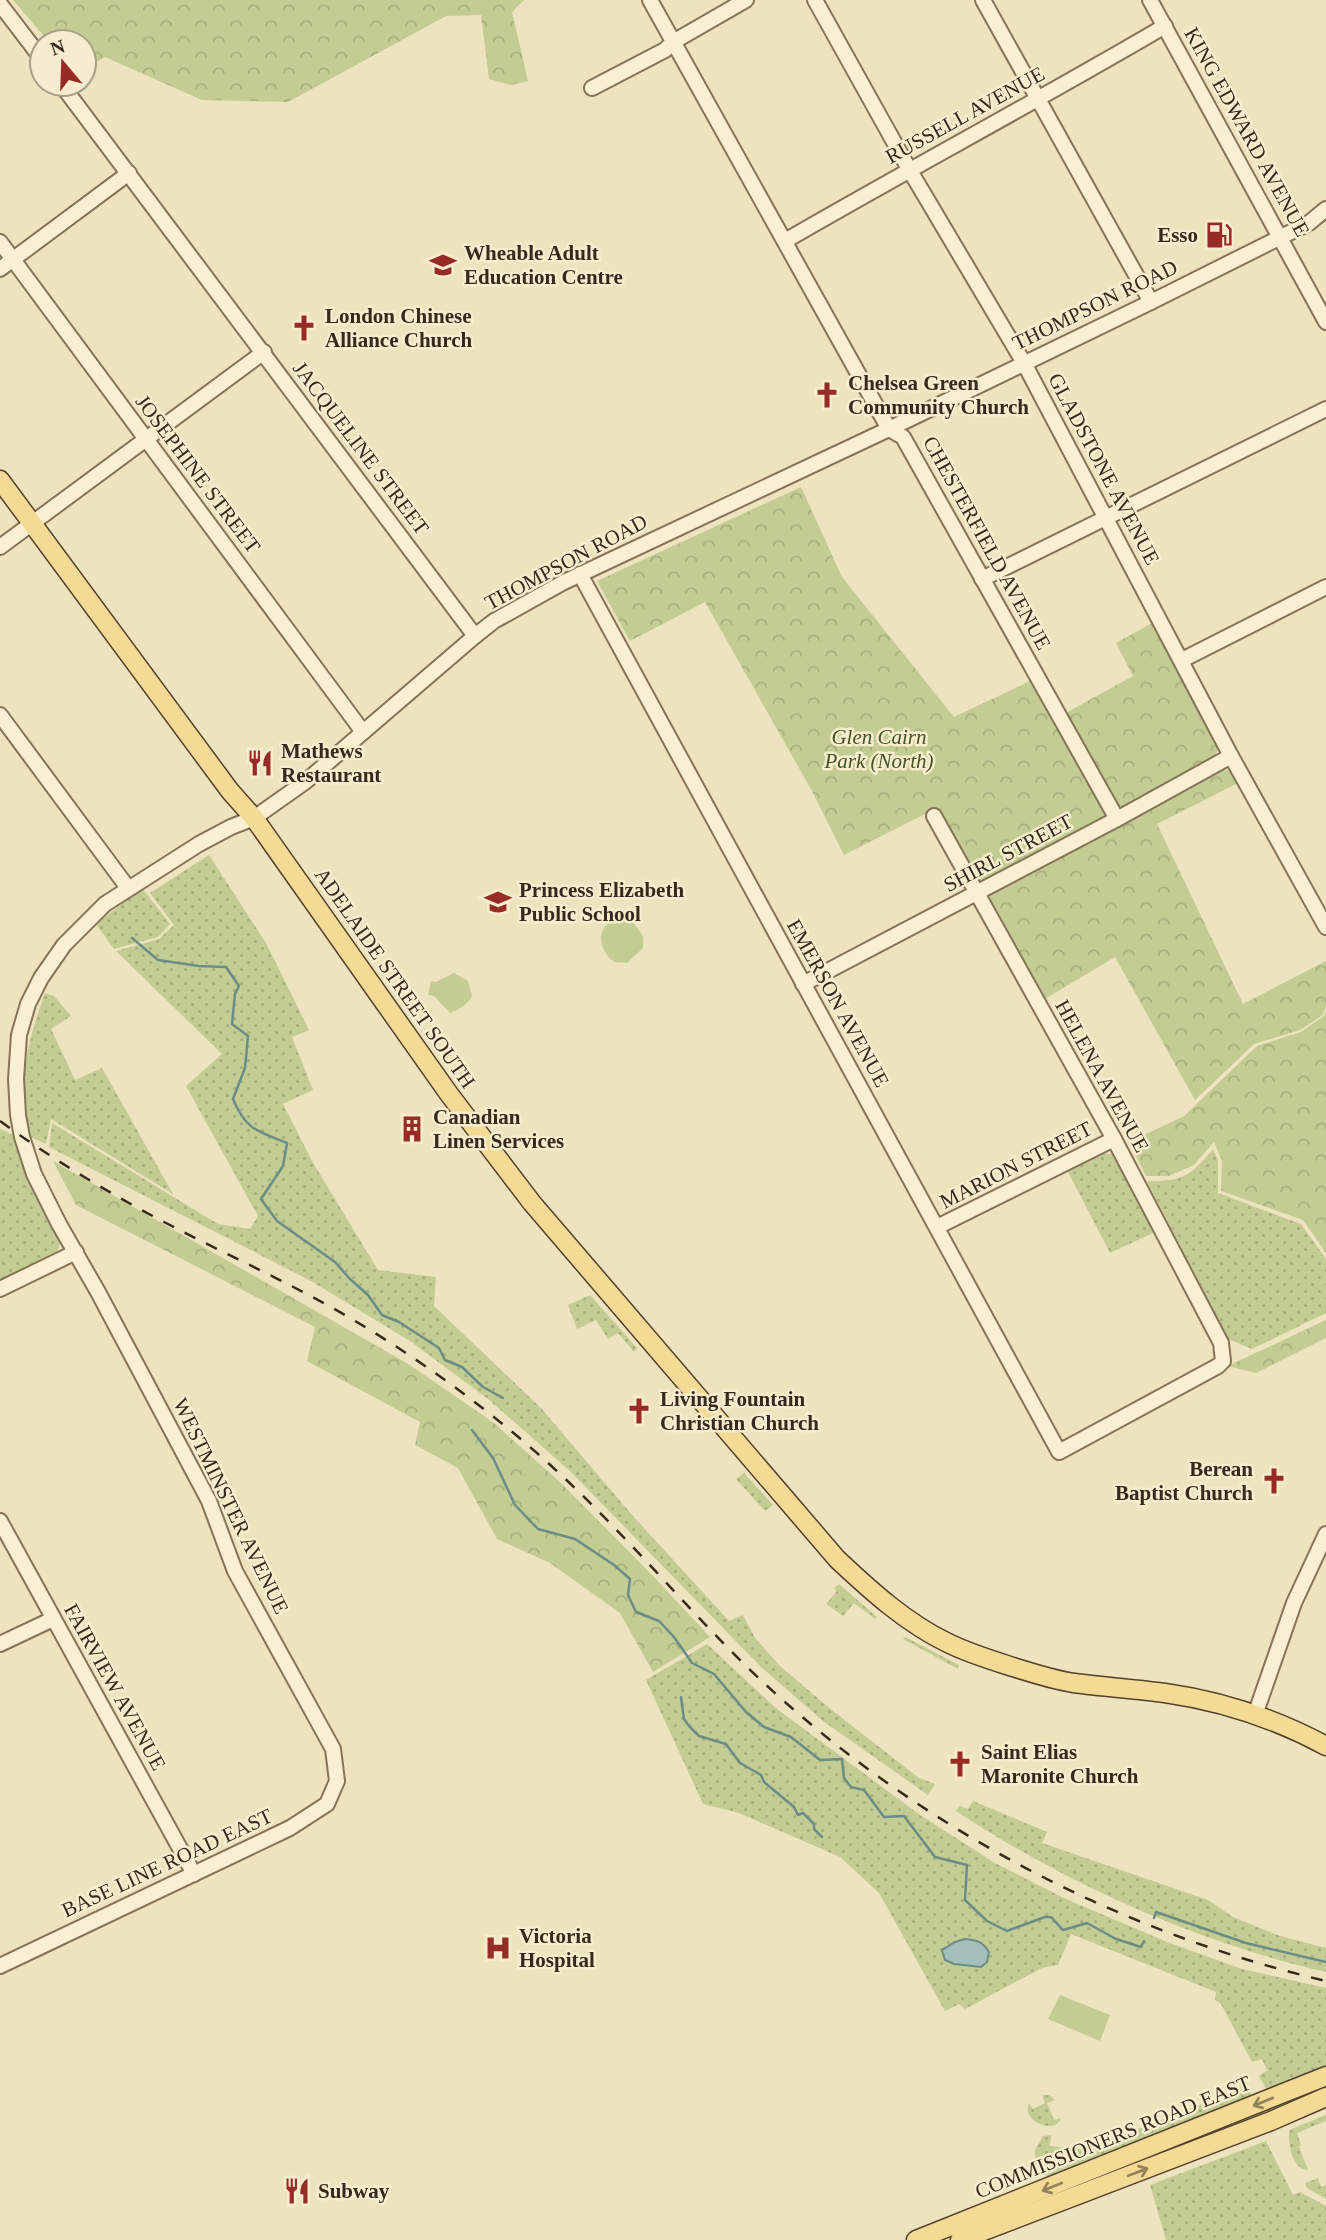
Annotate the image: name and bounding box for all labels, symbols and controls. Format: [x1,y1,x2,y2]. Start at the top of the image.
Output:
street label: KING EDWARD AVENUE [1179,23,1315,241]
north arrow [28,28,98,98]
text: N [48,35,68,60]
street label: RUSSELL AVENUE [881,61,1049,169]
fuel station icon: Esso [1204,220,1234,250]
place label: Esso [1157,223,1198,247]
place label: Wheable Adult Education Centre [464,241,623,289]
school or university icon: Wheable Adult Education Centre [428,250,458,280]
street label: THOMPSON ROAD [1009,255,1181,355]
place label: London Chinese Alliance Church [325,304,473,352]
church icon: London Chinese Alliance Church [289,313,319,343]
street label: JACQUELINE STREET [288,357,434,539]
street label: GLADSTONE AVENUE [1043,369,1165,569]
place label: Chelsea Green Community Church [848,371,1029,419]
church icon: Chelsea Green Community Church [812,380,842,410]
street label: JOSEPHINE STREET [131,390,265,558]
street label: CHESTERFIELD AVENUE [918,432,1056,654]
street label: THOMPSON ROAD [481,509,651,615]
park label: Glen Cairn Park (North) [823,725,934,773]
place label: Mathews Restaurant [281,739,381,787]
restaurant icon: Mathews Restaurant [245,748,275,778]
street label: SHIRL STREET [940,809,1077,897]
street label: ADELAIDE STREET SOUTH [310,863,480,1093]
place label: Princess Elizabeth Public School [519,878,684,926]
school or university icon: Princess Elizabeth Public School [483,887,513,917]
street label: EMERSON AVENUE [782,915,894,1091]
street label: HELENA AVENUE [1050,996,1154,1156]
place label: Canadian Linen Services [433,1105,564,1153]
building icon: Canadian Linen Services [397,1114,427,1144]
street label: MARION STREET [936,1116,1096,1214]
place label: Living Fountain Christian Church [660,1387,819,1435]
street label: WESTMINSTER AVENUE [168,1394,294,1618]
church icon: Living Fountain Christian Church [624,1396,654,1426]
place label: Berean Baptist Church [1115,1457,1253,1505]
church icon: Berean Baptist Church [1259,1466,1289,1496]
street label: FAIRVIEW AVENUE [59,1600,171,1774]
place label: Saint Elias Maronite Church [981,1740,1139,1788]
church icon: Saint Elias Maronite Church [945,1749,975,1779]
street label: BASE LINE ROAD EAST [58,1804,276,1922]
place label: Victoria Hospital [519,1924,595,1972]
hospital icon: Victoria Hospital [483,1933,513,1963]
street label: COMMISSIONERS ROAD EAST [972,2071,1255,2203]
one-way arrow [1253,2096,1274,2109]
one-way arrow [1126,2164,1148,2177]
restaurant icon: Subway [282,2176,312,2206]
place label: Subway [318,2179,390,2203]
one-way arrow [1042,2181,1063,2194]

